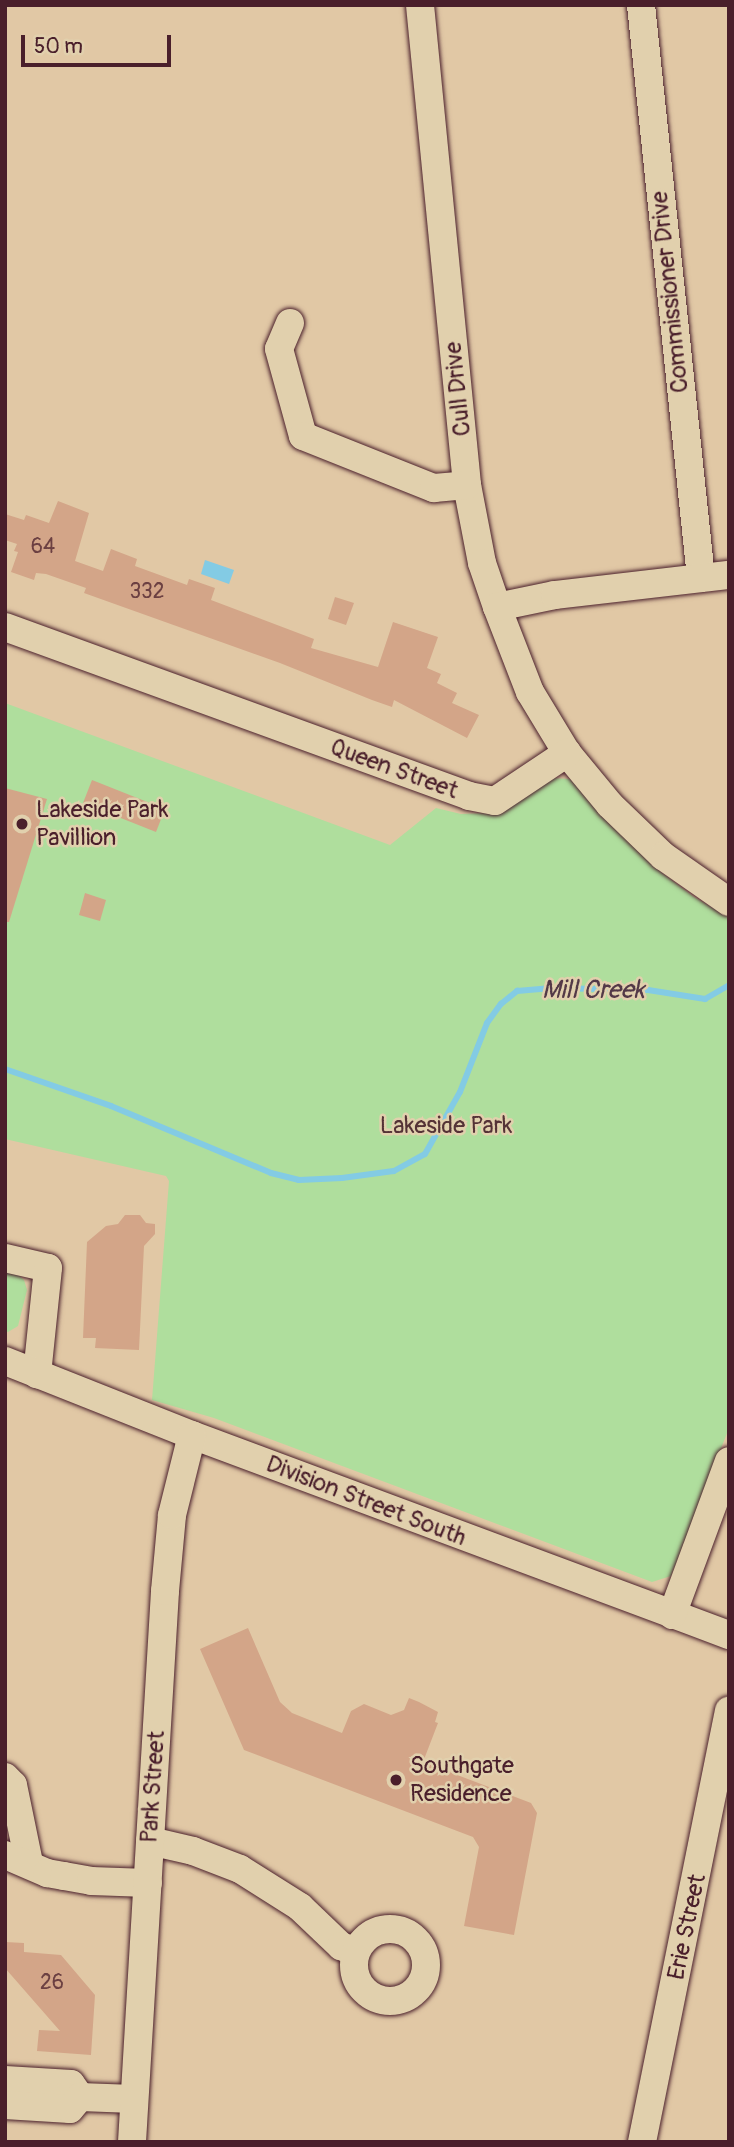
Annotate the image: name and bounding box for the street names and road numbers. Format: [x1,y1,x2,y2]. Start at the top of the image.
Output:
street label: Commissioner Drive [645,190,695,394]
street label: Cull Drive [439,340,477,438]
street label: Queen Street [326,733,462,805]
street label: Division Street South [262,1450,470,1552]
street label: Park Street [135,1730,171,1844]
street label: Erie Street [662,1871,712,1983]

